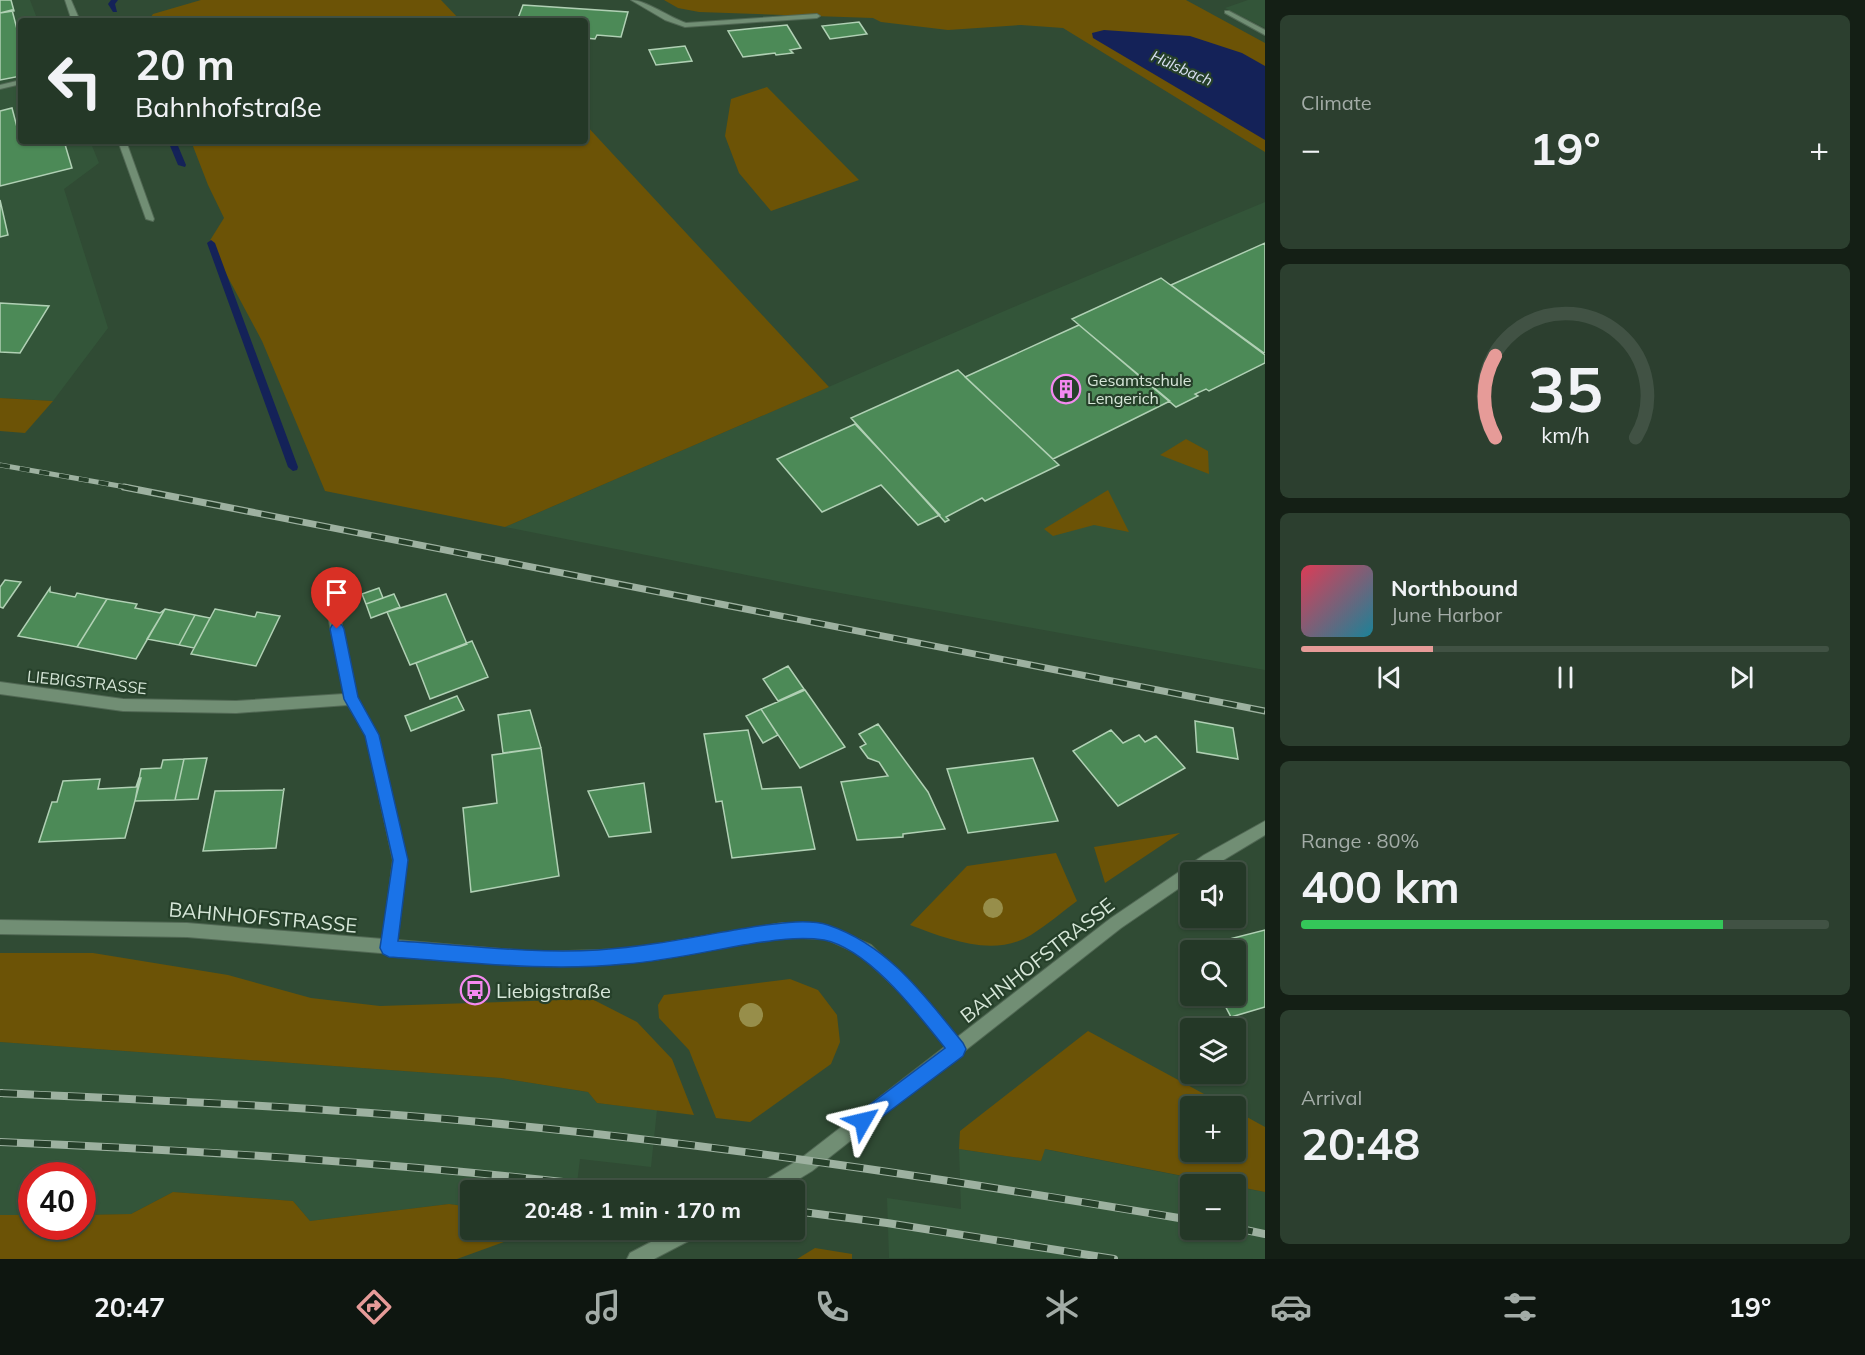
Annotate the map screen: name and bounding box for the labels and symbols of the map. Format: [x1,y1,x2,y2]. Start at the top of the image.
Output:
water label: Hülsbach [1148,46,1216,90]
place label: Gesamtschule Lengerich [1087,370,1192,408]
building icon: Gesamtschule Lengerich [1050,373,1082,405]
pin [311,567,362,629]
street label: LIEBIGSTRASSE [26,666,148,698]
street label: BAHNHOFSTRASSE [955,892,1119,1028]
street label: BAHNHOFSTRASSE [168,896,358,938]
bus stop icon: Liebigstraße [459,974,491,1006]
place label: Liebigstraße [496,978,611,1003]
position arrow [831,1089,895,1153]
speed limit sign: 40 [18,1162,96,1240]

